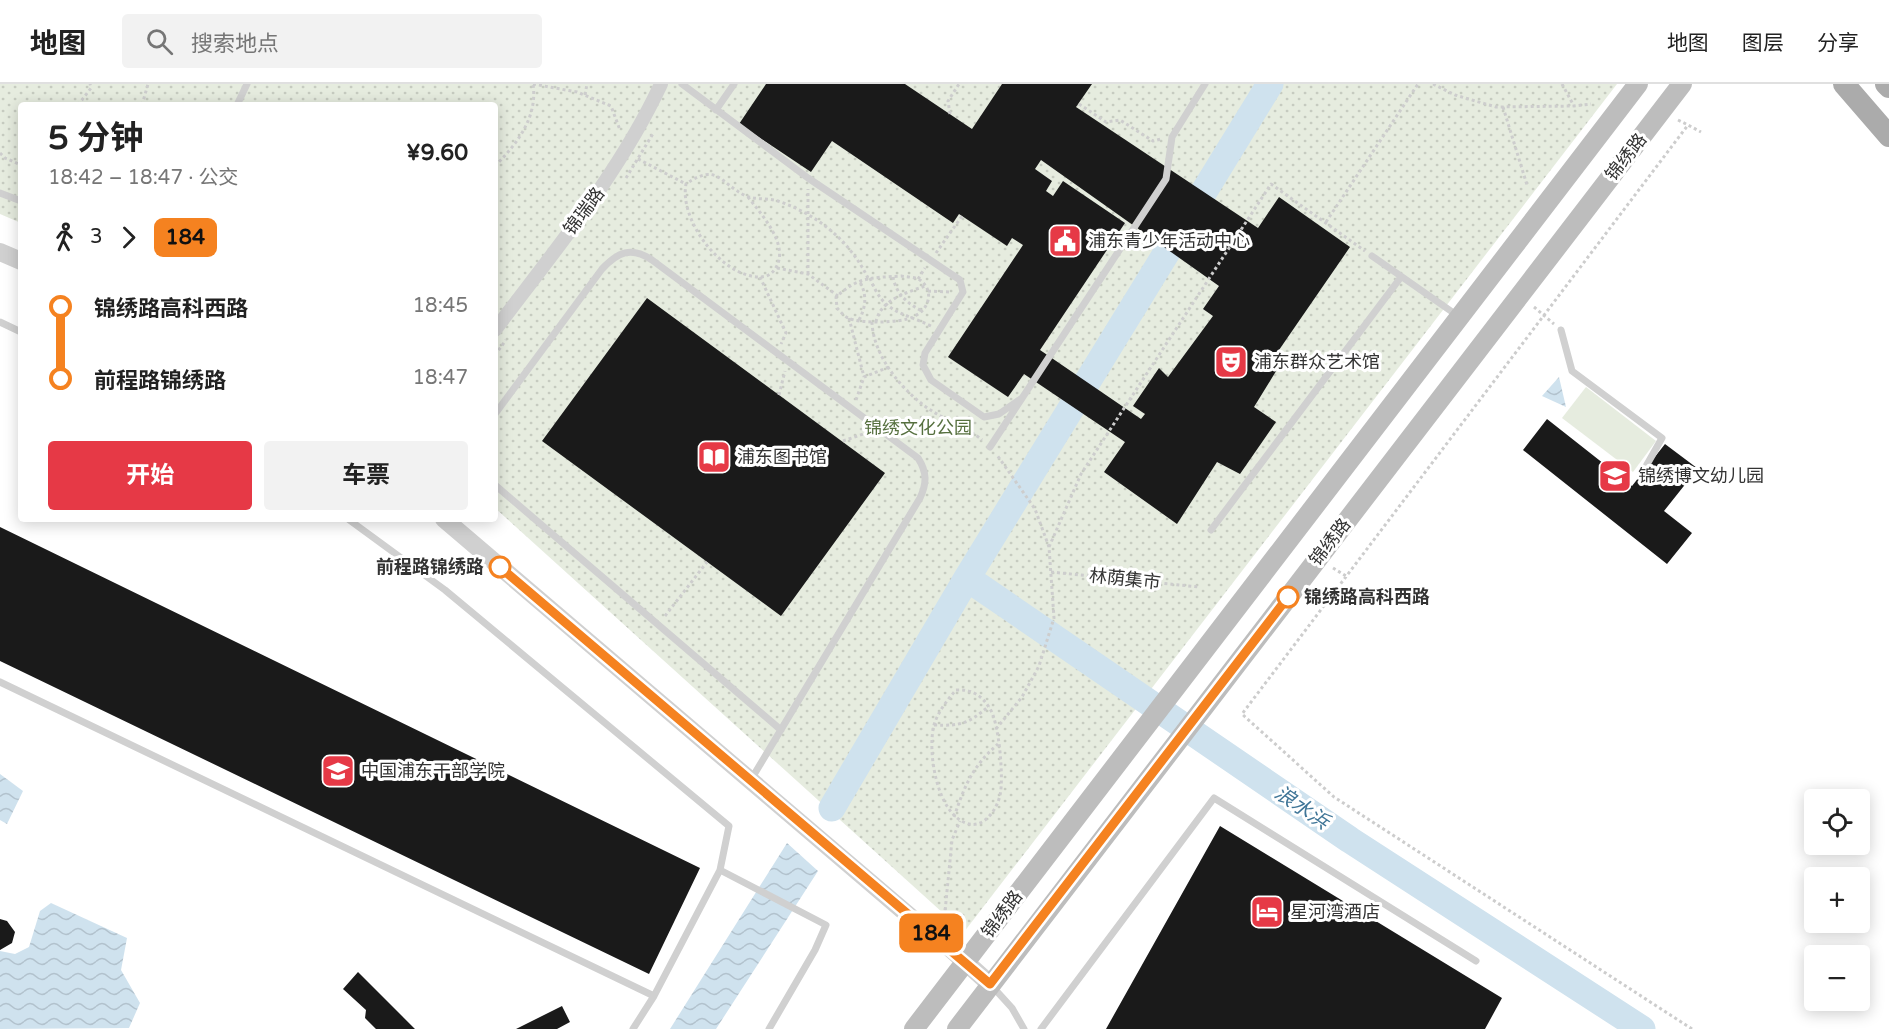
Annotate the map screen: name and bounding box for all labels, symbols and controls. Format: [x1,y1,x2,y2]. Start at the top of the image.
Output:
search box [122,14,542,68]
icon: search [143,25,176,58]
text: 地图 [30,27,86,61]
text: 搜索地点 [191,31,279,57]
text: 地图 [1667,31,1709,56]
text: 图层 [1742,31,1784,56]
text: 分享 [1817,31,1859,56]
text: 5 分钟 [48,119,143,158]
street label: 锦绣路 [1601,129,1651,185]
text: ¥9.60 [406,140,468,166]
text: 18:42 – 18:47 · 公交 [48,166,239,190]
street label: 锦瑞路 [559,183,609,239]
icon: walk [48,221,81,254]
icon: forward [112,221,145,254]
public building icon: 浦东青少年活动中心 [1047,223,1083,259]
text: 3 [90,225,103,249]
text: 184 [166,225,205,250]
place label: 浦东青少年活动中心 [1088,230,1250,252]
text: 18:45 [413,294,468,318]
text: 锦绣路高科西路 [94,296,248,322]
theatre icon: 浦东群众艺术馆 [1213,344,1249,380]
place label: 浦东群众艺术馆 [1254,351,1380,373]
text: 18:47 [413,366,468,390]
text: 前程路锦绣路 [94,368,226,394]
park label: 锦绣文化公园 [864,417,972,439]
library icon: 浦东图书馆 [696,439,732,475]
button: 开始 [48,441,252,510]
button: 车票 [264,441,468,510]
place label: 浦东图书馆 [737,446,827,468]
school or university icon: 锦绣博文幼儿园 [1597,458,1633,494]
place label: 锦绣博文幼儿园 [1638,465,1764,487]
street label: 锦绣路 [1305,514,1355,570]
place label: 前程路锦绣路 [376,556,484,578]
marker: 前程路锦绣路 [489,556,511,578]
street label: 林荫集市 [1088,564,1162,594]
marker: 锦绣路高科西路 [1277,586,1299,608]
place label: 锦绣路高科西路 [1304,586,1430,608]
school or university icon: 中国浦东干部学院 [320,753,356,789]
place label: 中国浦东干部学院 [361,760,505,782]
water label: 浪水浜 [1270,781,1335,836]
map controls [1804,789,1870,1011]
button: locate [1804,789,1870,855]
button: + [1804,867,1870,933]
street label: 锦绣路 [977,886,1027,942]
hotel icon: 星河湾酒店 [1249,894,1285,930]
place label: 星河湾酒店 [1290,901,1380,923]
line badge: 184 [896,914,966,952]
text: 184 [911,921,951,946]
button: − [1804,945,1870,1011]

